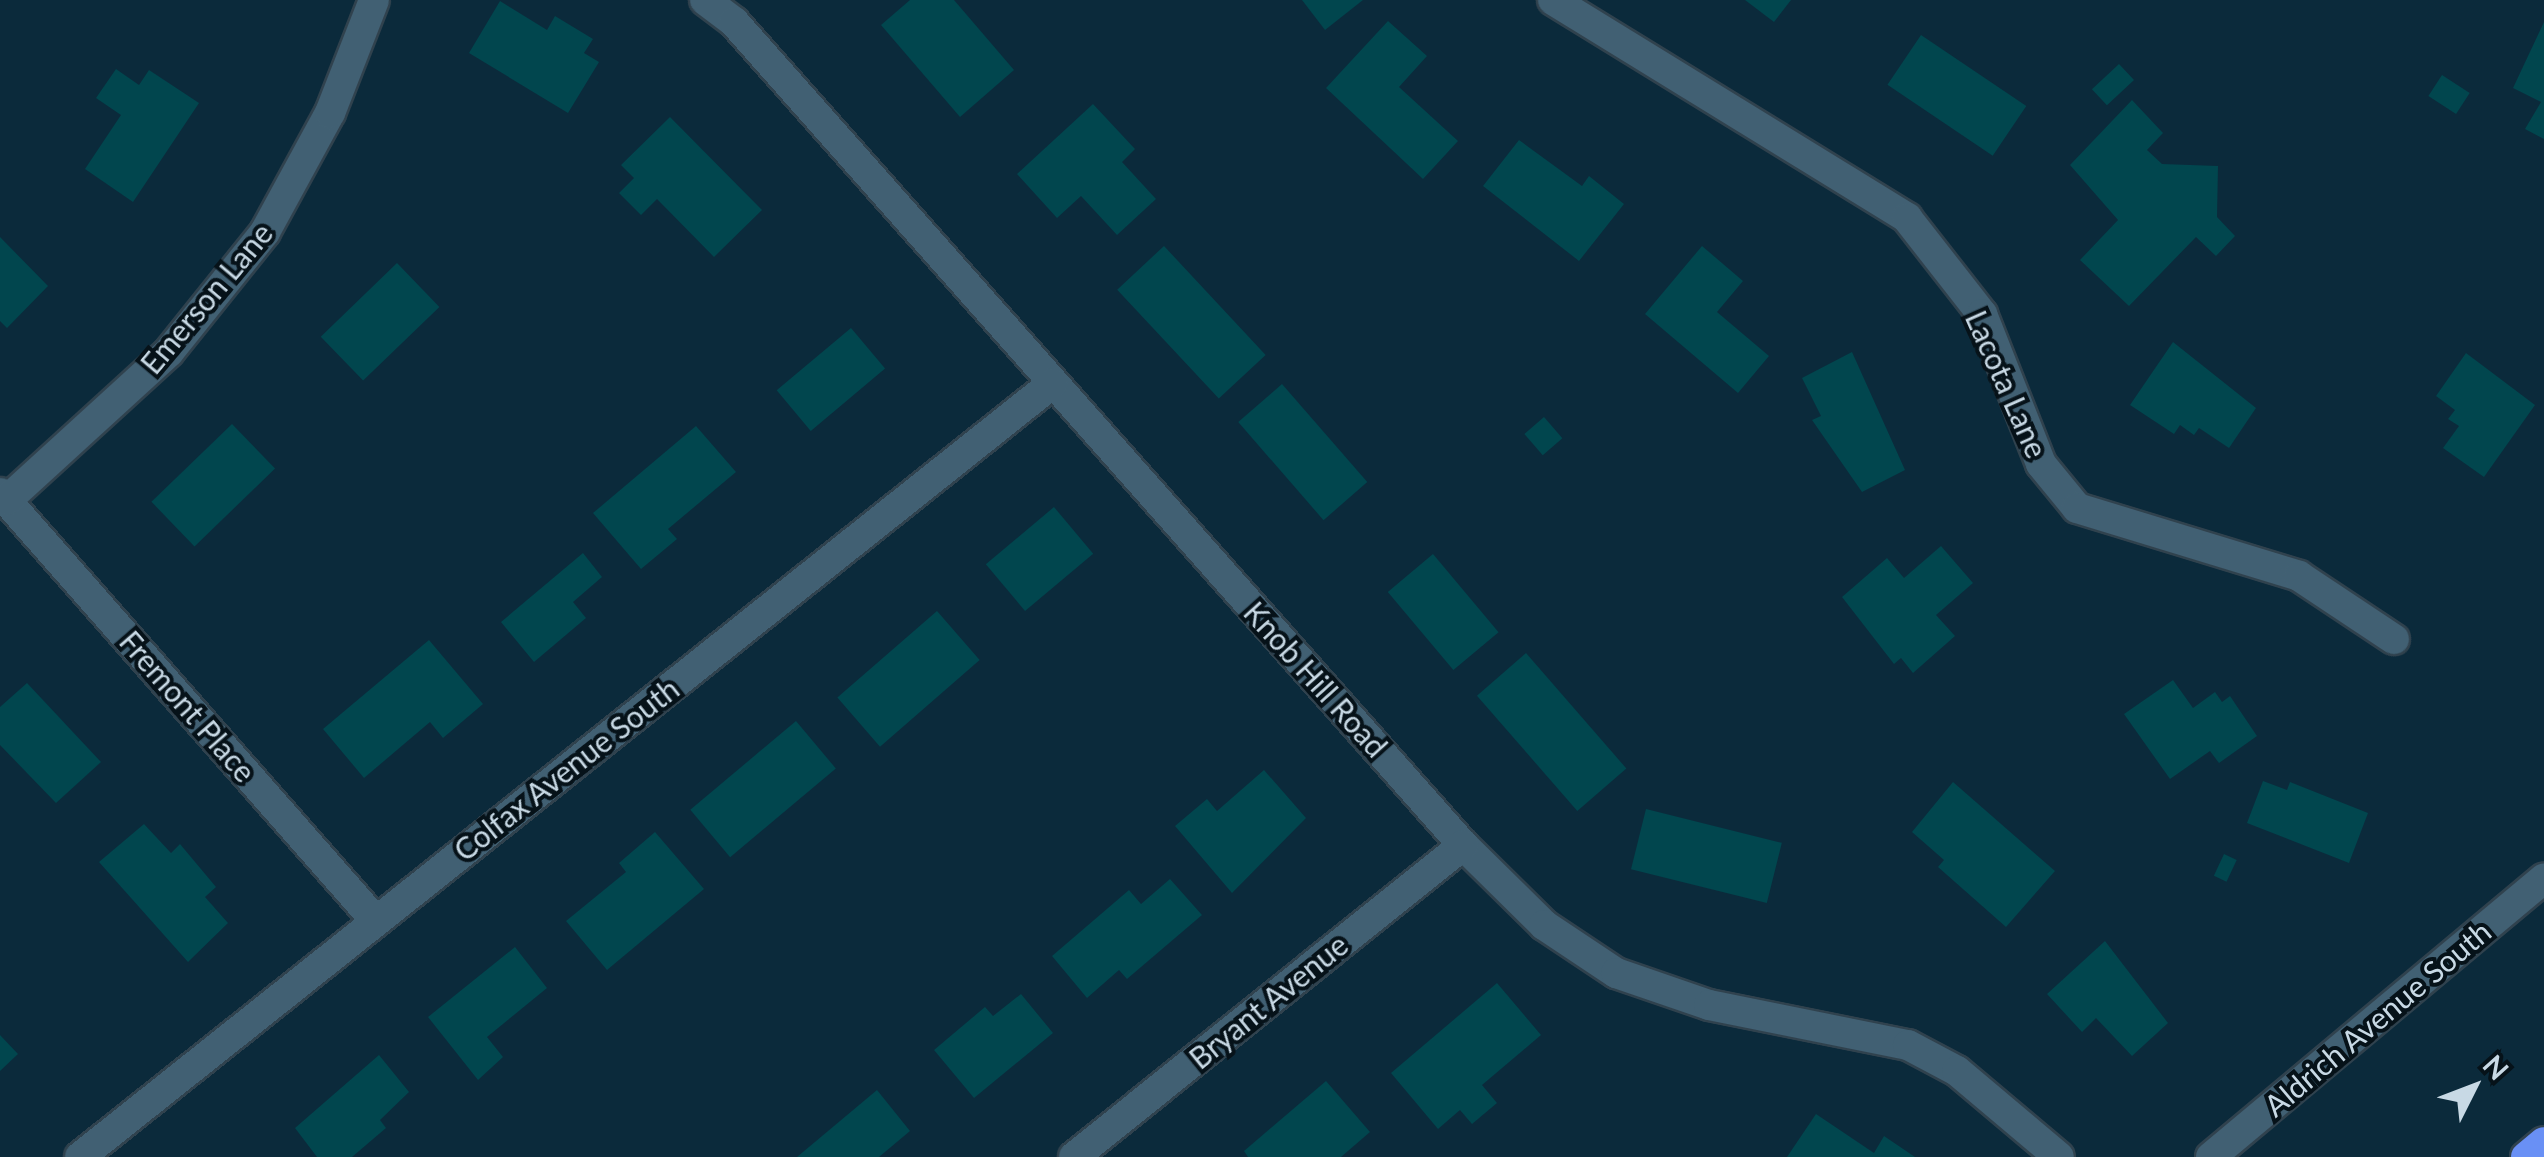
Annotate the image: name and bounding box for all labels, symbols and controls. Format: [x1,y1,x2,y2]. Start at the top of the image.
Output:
street label: Emerson Lane [133,215,279,381]
street label: Lacota Lane [1959,305,2055,463]
street label: Knob Hill Road [1237,594,1395,764]
street label: Fremont Place [113,623,263,789]
street label: Colfax Avenue South [446,670,686,868]
street label: Aldrich Avenue South [2256,912,2498,1124]
street label: Bryant Avenue [1181,926,1355,1076]
north arrow [2424,1037,2524,1137]
text: N [2476,1048,2516,1086]

